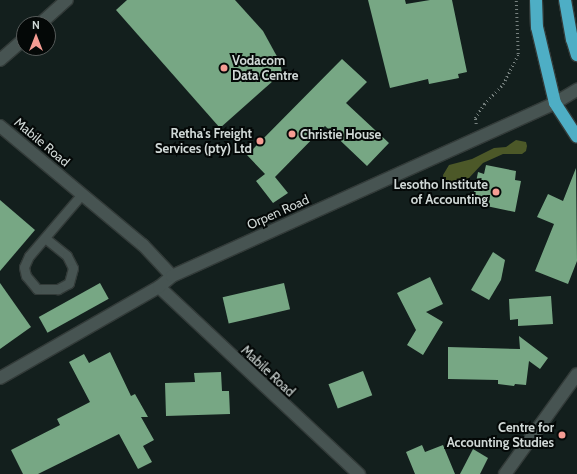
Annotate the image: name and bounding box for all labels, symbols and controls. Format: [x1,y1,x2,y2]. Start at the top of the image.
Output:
north arrow [16,16,56,56]
text: N [32,18,40,32]
place label: Vodacom Data Centre [232,53,298,84]
marker: Vodacom Data Centre [219,63,229,73]
street label: Mabile Road [11,114,73,170]
place label: Retha's Freight Services (pty) Ltd [155,126,252,157]
place label: Christie House [300,126,381,142]
marker: Christie House [287,129,297,139]
marker: Retha's Freight Services (pty) Ltd [255,136,265,146]
place label: Lesotho Institute of Accounting [393,177,488,208]
marker: Lesotho Institute of Accounting [491,187,501,197]
street label: Orpen Road [245,191,311,233]
street label: Mabile Road [238,342,298,400]
place label: Centre for Accounting Studies [447,420,554,451]
marker: Centre for Accounting Studies [557,430,567,440]

